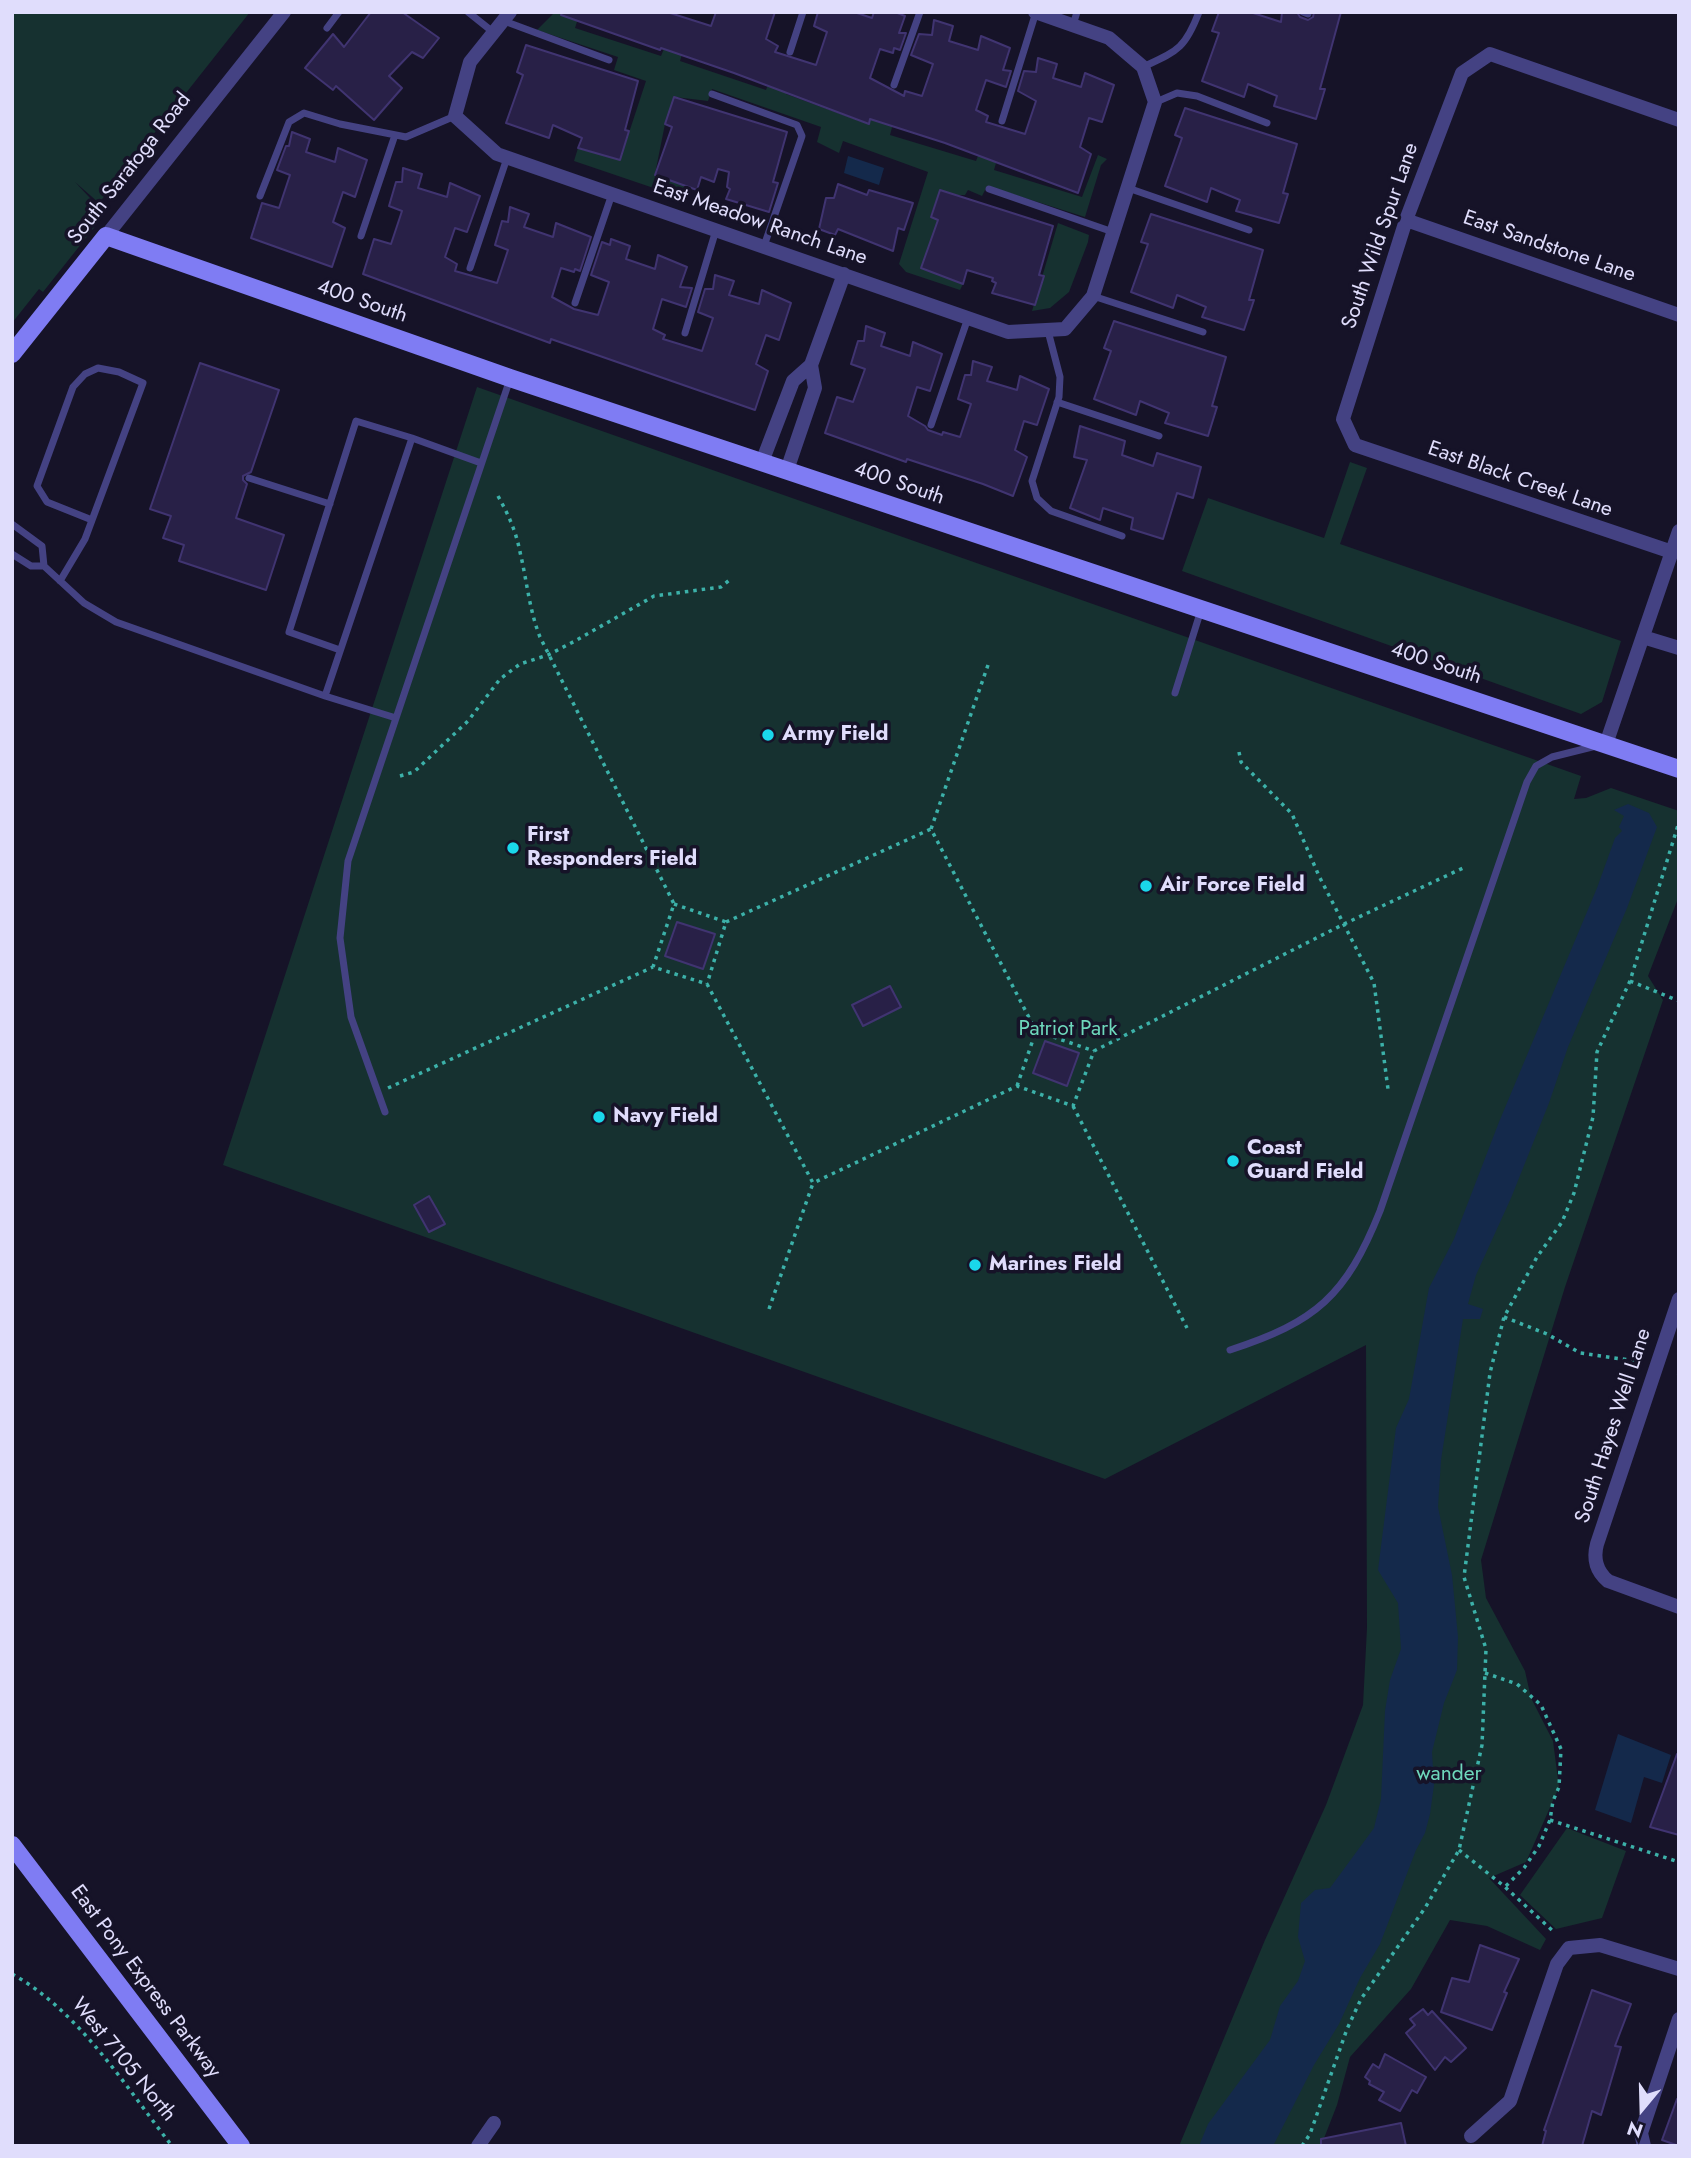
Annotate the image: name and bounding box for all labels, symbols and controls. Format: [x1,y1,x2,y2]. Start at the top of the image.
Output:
street label: South Saratoga Road [63,88,197,250]
street label: South Wild Spur Lane [1337,140,1425,332]
street label: East Meadow Ranch Lane [650,175,870,271]
street label: East Sandstone Lane [1460,206,1638,288]
street label: 400 South [314,275,410,329]
street label: East Black Creek Lane [1424,437,1616,523]
street label: 400 South [851,457,947,511]
street label: 400 South [1387,638,1485,690]
place label: Army Field [782,722,888,748]
marker: Army Field [760,727,776,743]
place label: First Responders Field [527,823,697,873]
marker: First Responders Field [505,840,521,856]
place label: Air Force Field [1160,873,1305,899]
marker: Air Force Field [1138,878,1154,894]
park label: Patriot Park [1019,1017,1117,1043]
place label: Navy Field [613,1104,718,1130]
marker: Navy Field [591,1109,607,1125]
place label: Coast Guard Field [1247,1136,1363,1186]
marker: Coast Guard Field [1225,1153,1241,1169]
place label: Marines Field [989,1252,1122,1278]
marker: Marines Field [967,1257,983,1273]
street label: South Hayes Well Lane [1571,1326,1657,1526]
park label: wander [1416,1762,1482,1788]
street label: East Pony Express Parkway [64,1881,226,2083]
street label: West 7105 North [65,1993,181,2127]
north arrow [1607,2074,1677,2144]
text: N [1623,2114,1647,2145]

